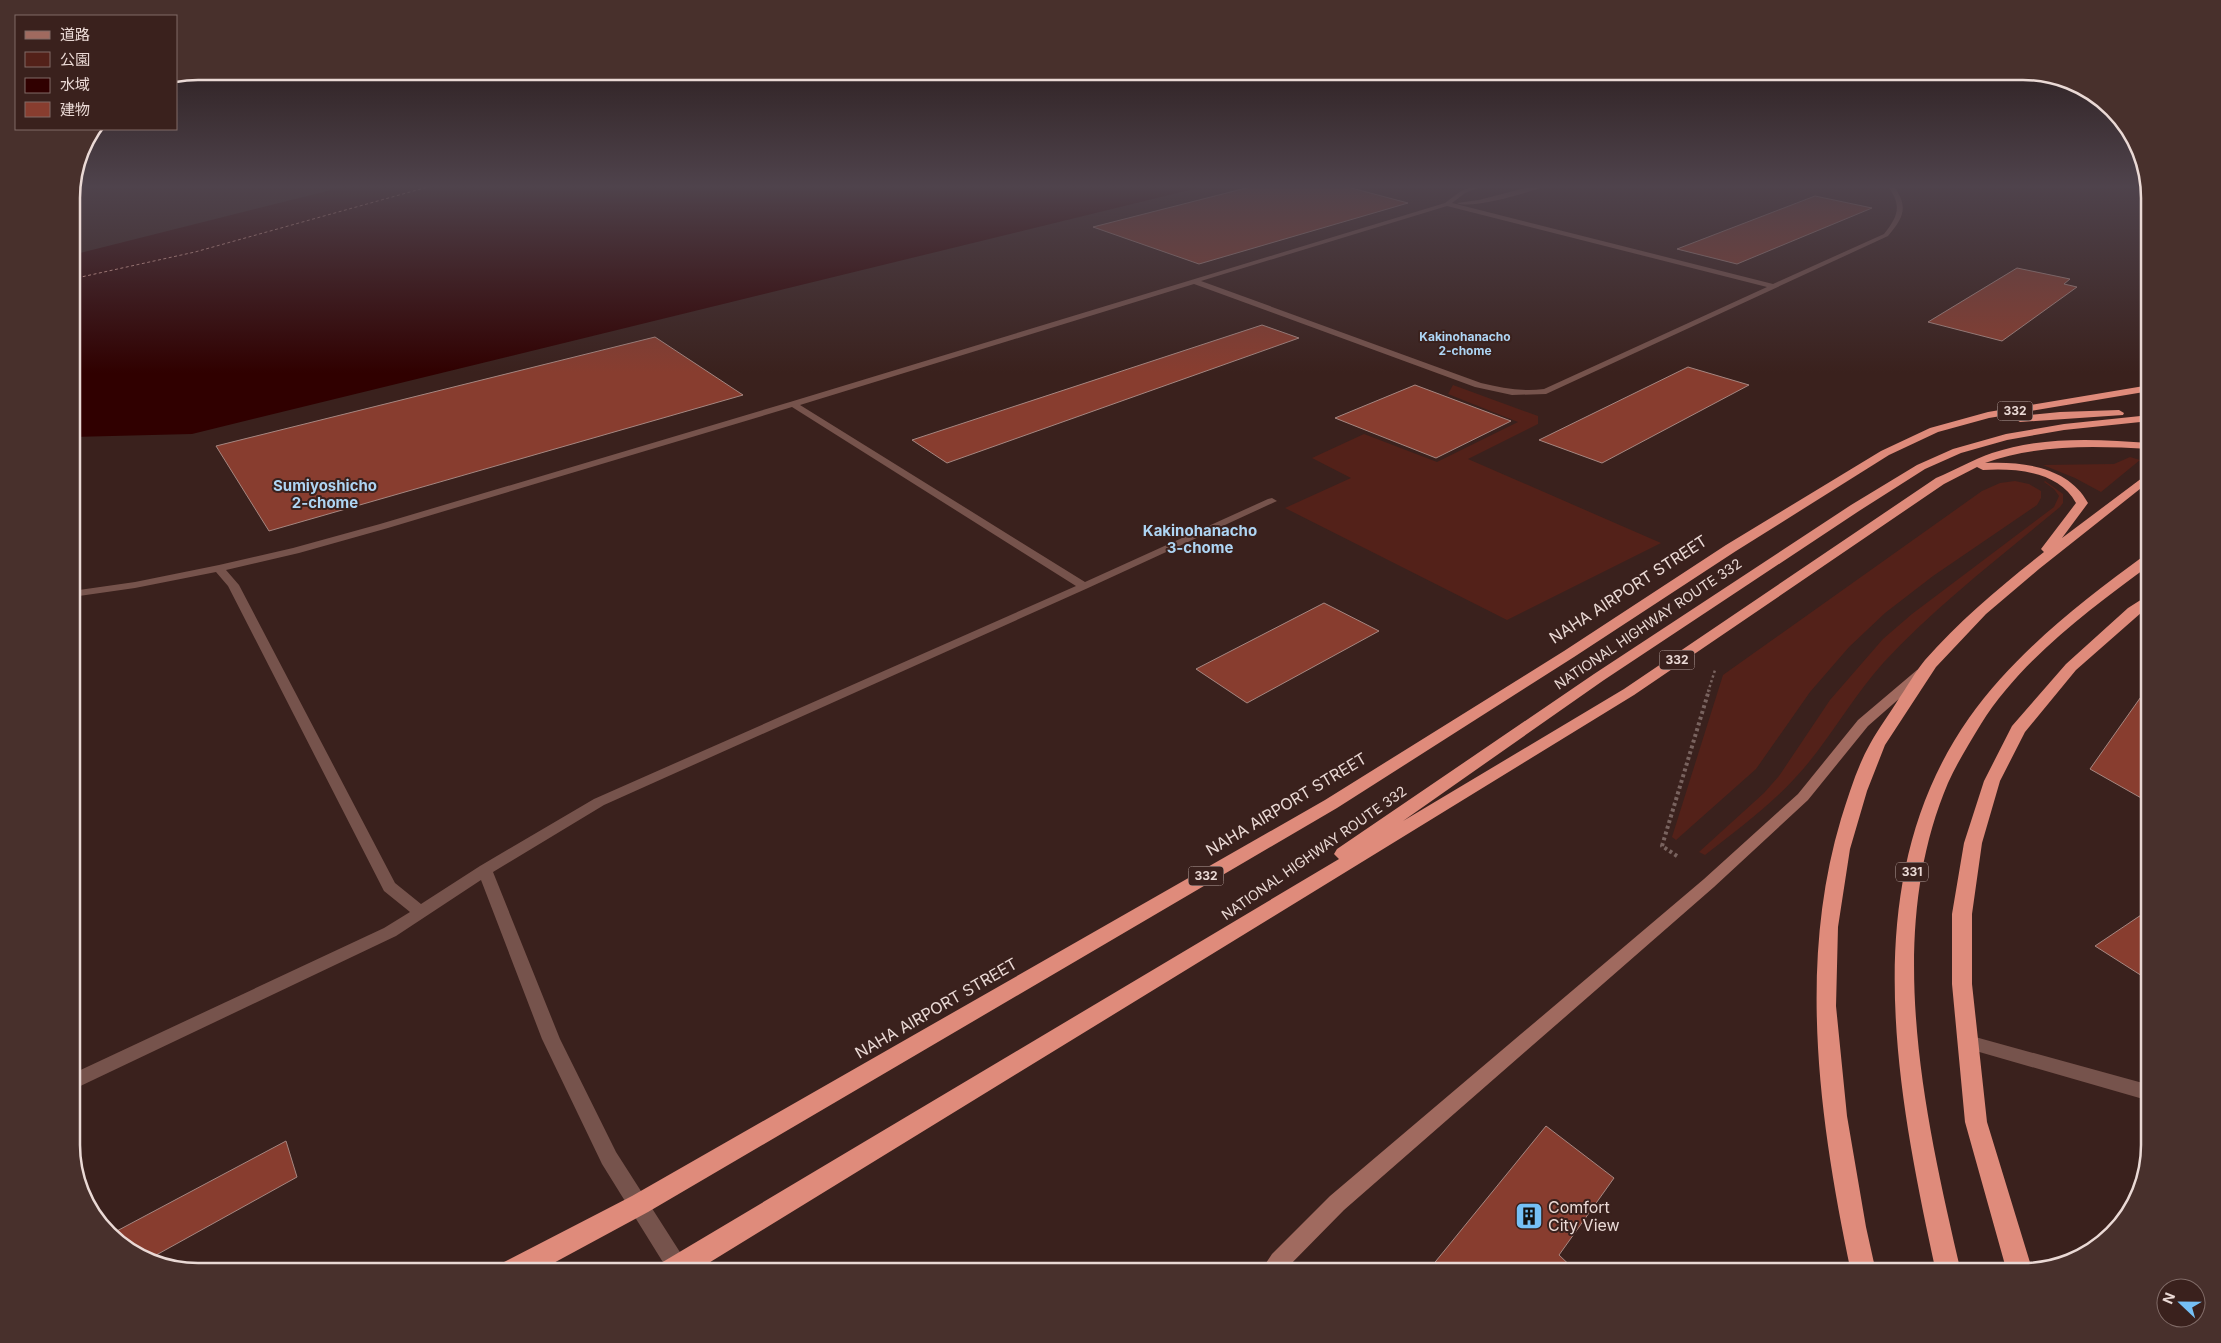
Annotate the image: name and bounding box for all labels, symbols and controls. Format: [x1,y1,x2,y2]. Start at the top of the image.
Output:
legend [15,15,178,130]
text: 道路 [60,25,90,44]
text: 公園 [60,50,90,69]
text: 水域 [60,75,90,94]
text: 建物 [60,100,90,119]
district label: Kakinohanacho 2-chome [1419,329,1511,358]
road number: 332 [1998,402,2032,421]
district label: Sumiyoshicho 2-chome [273,476,377,512]
district label: Kakinohanacho 3-chome [1143,521,1257,557]
street label: NAHA AIRPORT STREET [1545,530,1711,648]
street label: NATIONAL HIGHWAY ROUTE 332 [1551,555,1745,693]
road number: 332 [1660,650,1694,670]
street label: NAHA AIRPORT STREET [1202,748,1370,860]
street label: NATIONAL HIGHWAY ROUTE 332 [1218,782,1410,923]
road number: 331 [1896,862,1928,882]
road number: 332 [1188,866,1224,886]
street label: NAHA AIRPORT STREET [851,953,1021,1063]
place label: Comfort City View [1548,1197,1620,1235]
building icon: Comfort City View [1514,1201,1544,1231]
north arrow [2156,1278,2206,1328]
text: N [2159,1290,2178,1306]

